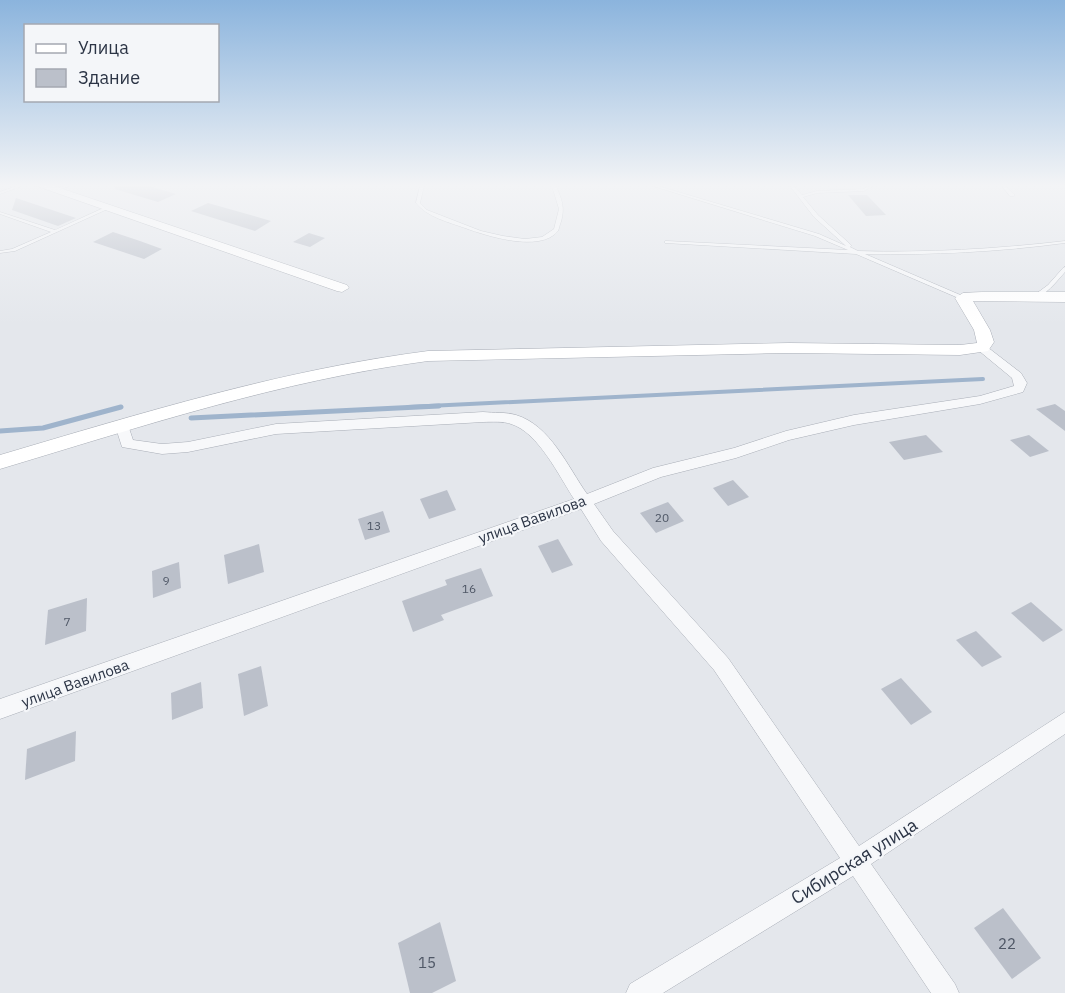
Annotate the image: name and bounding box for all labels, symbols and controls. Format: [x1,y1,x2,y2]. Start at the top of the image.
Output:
legend [24,24,219,102]
text: Улица [78,36,129,59]
text: Здание [78,66,140,89]
street label: улица Вавилова [476,491,588,547]
house number: 20 [655,510,669,525]
house number: 13 [367,518,381,533]
house number: 9 [162,573,170,588]
house number: 16 [462,581,476,596]
house number: 7 [63,614,71,629]
street label: улица Вавилова [19,655,131,711]
street label: Сибирская улица [786,813,922,909]
house number: 22 [998,934,1016,953]
house number: 15 [418,953,436,972]

